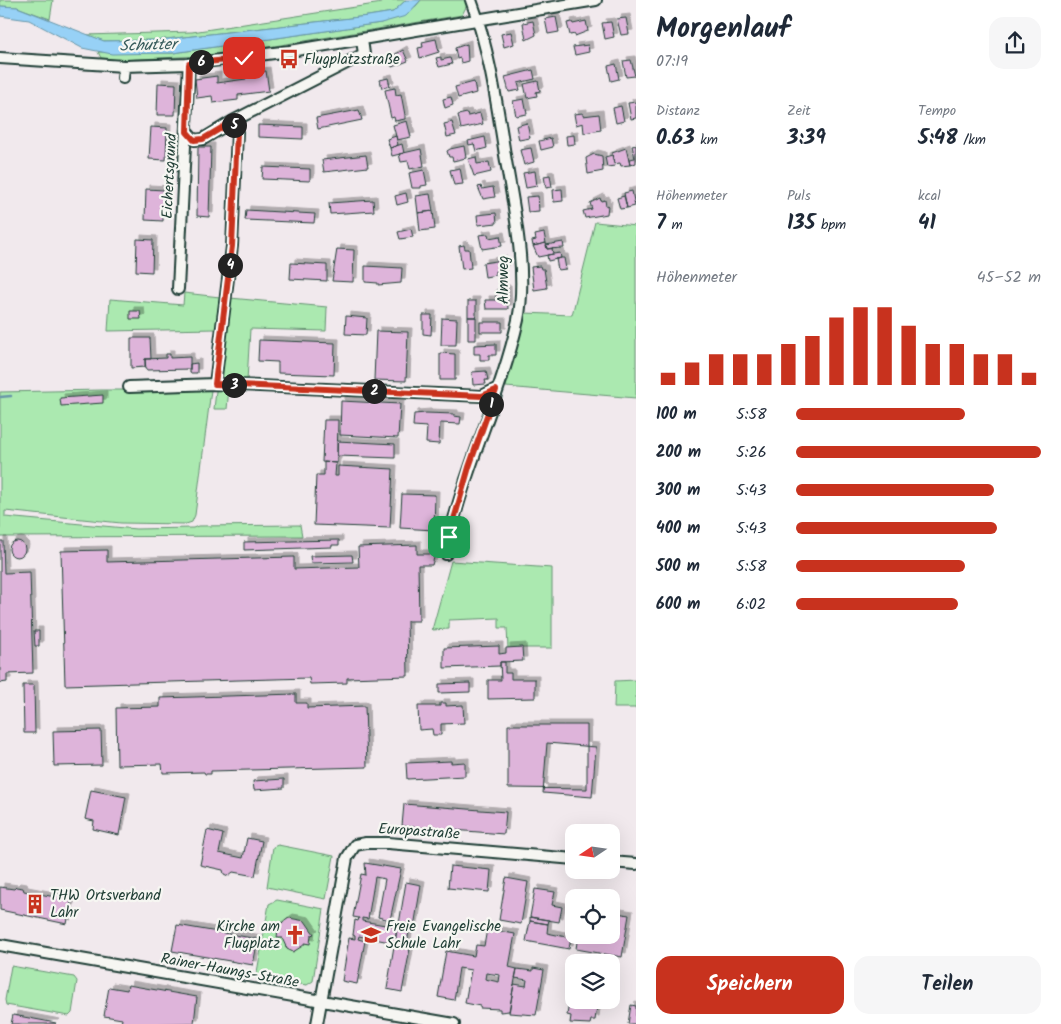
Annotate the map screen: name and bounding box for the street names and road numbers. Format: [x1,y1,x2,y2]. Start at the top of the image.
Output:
street label: Eichertsgrund [156,132,184,220]
street label: Almweg [492,256,516,304]
street label: Europastraße [377,817,461,847]
street label: Rainer-Haungs-Straße [159,947,301,995]

